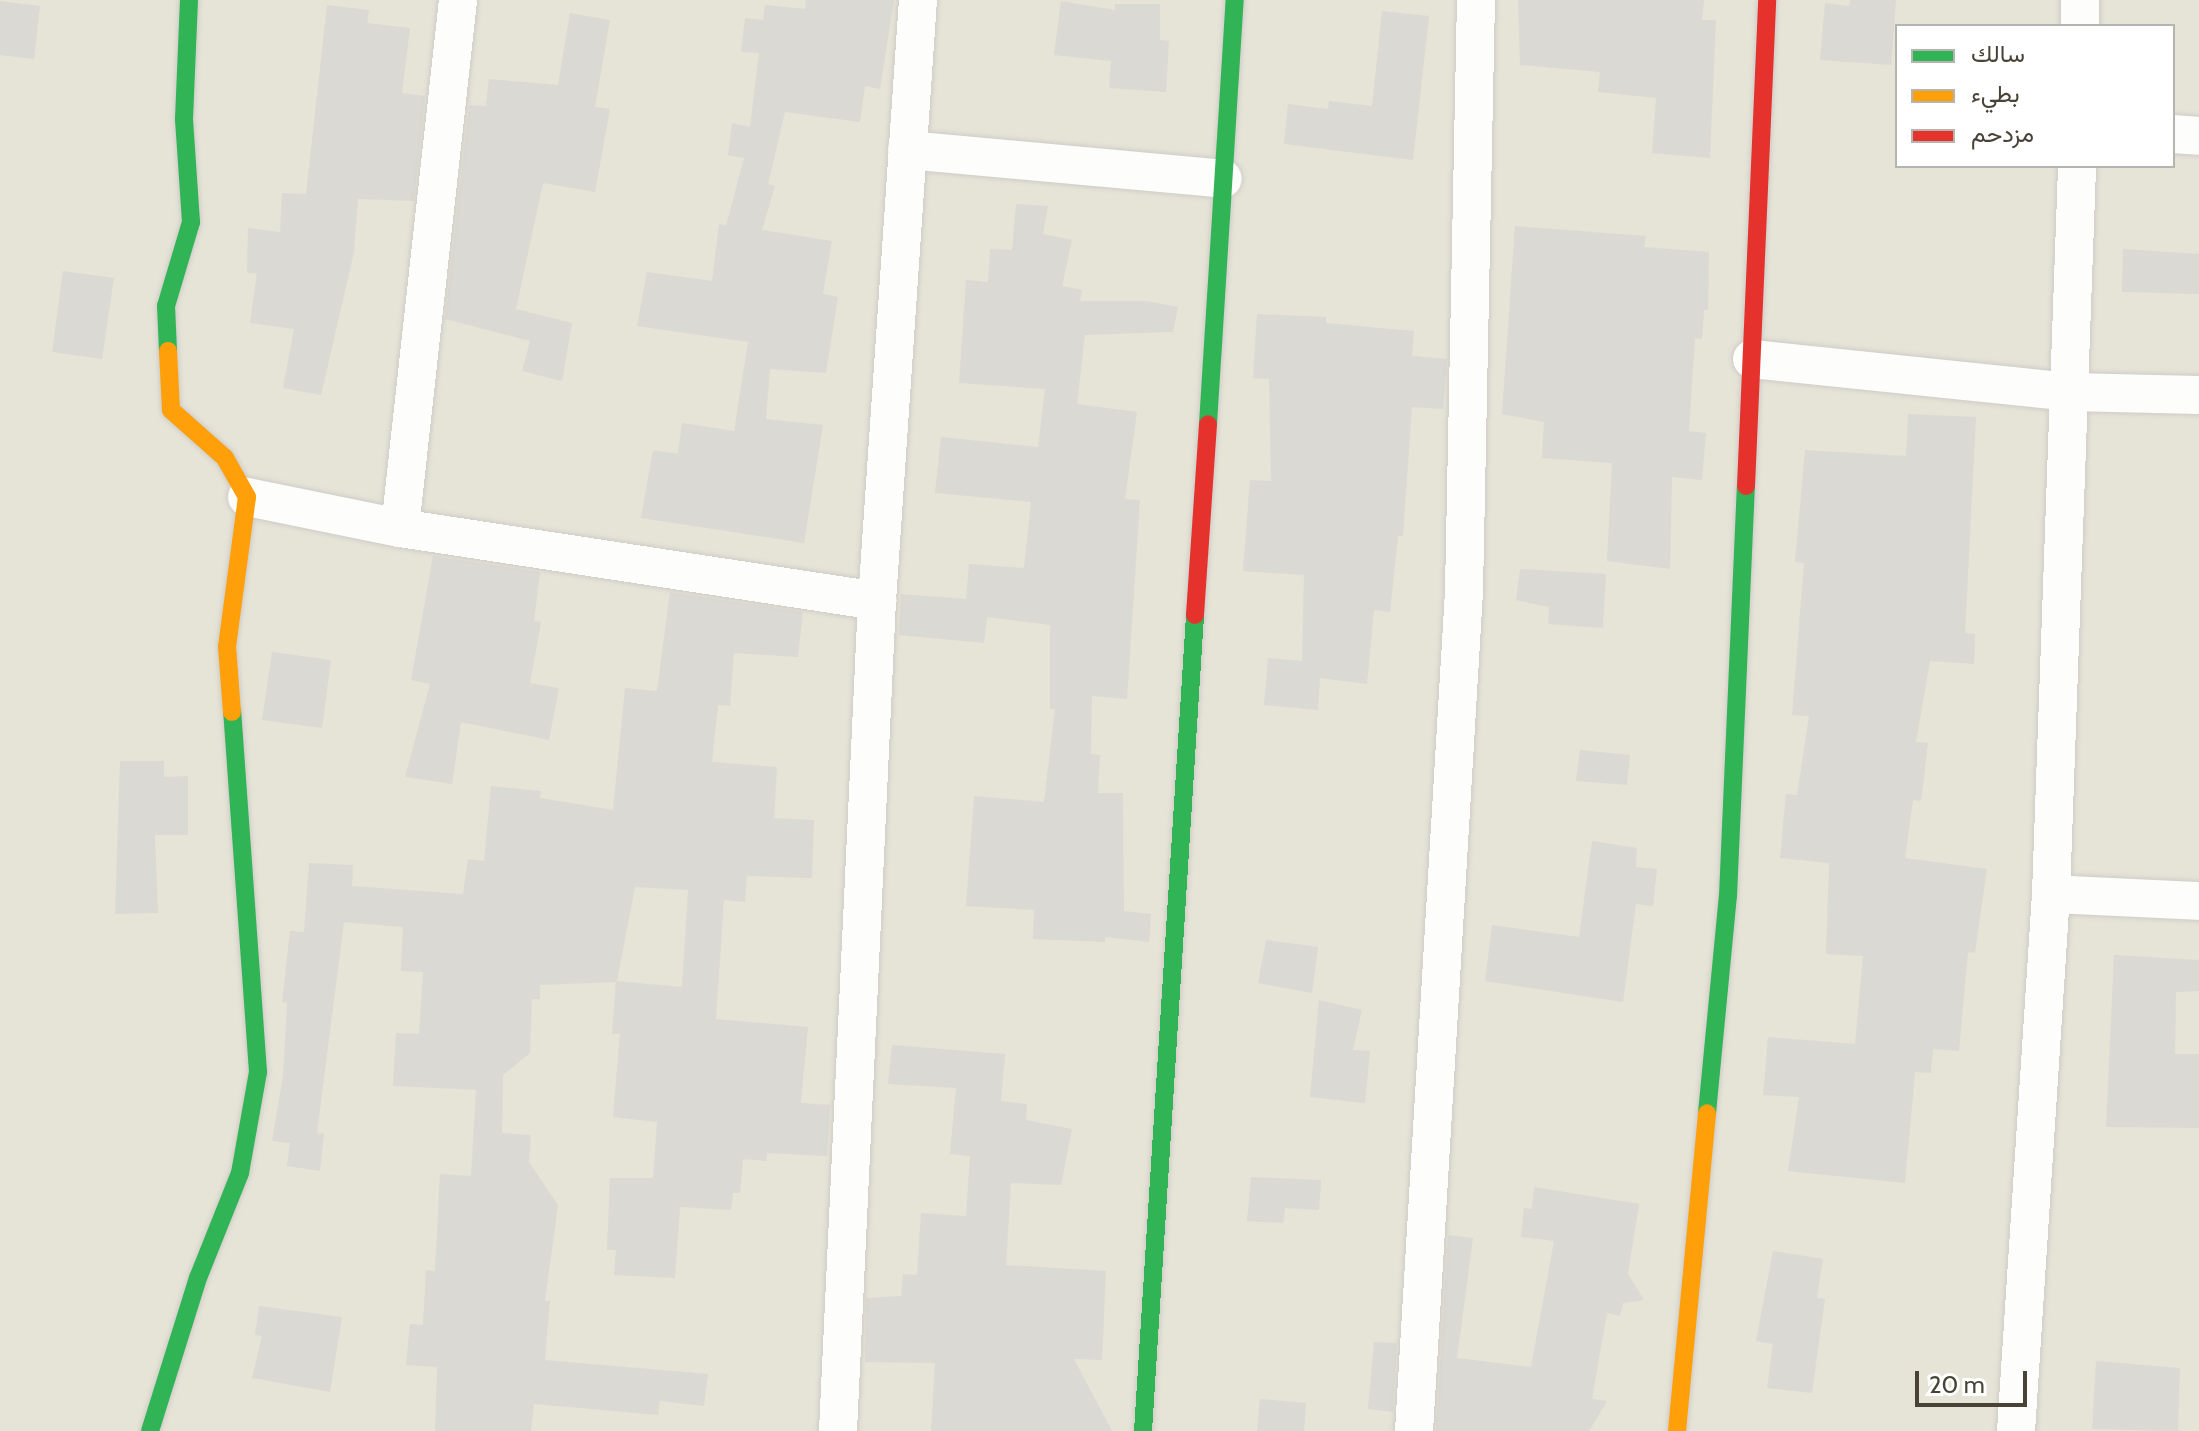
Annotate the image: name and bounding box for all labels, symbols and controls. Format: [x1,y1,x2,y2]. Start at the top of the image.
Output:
legend [1895,24,2175,168]
text: سالك [1971,39,2025,68]
text: بطيء [1971,79,2020,108]
text: مزدحم [1971,119,2034,148]
scale bar [1919,1355,2031,1405]
text: 20 m [1929,1370,1985,1399]

